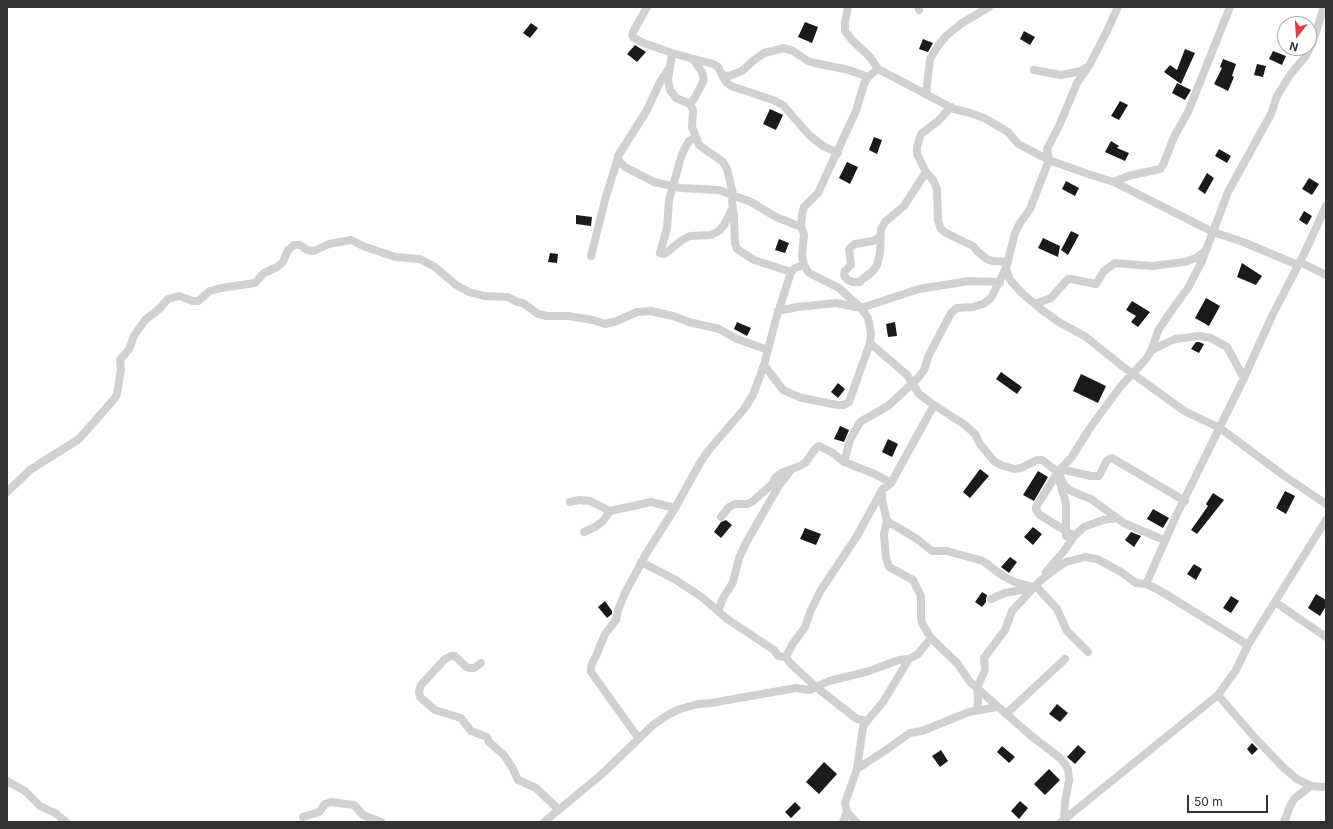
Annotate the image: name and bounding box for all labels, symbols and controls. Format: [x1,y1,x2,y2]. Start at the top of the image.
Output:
north arrow [1277,16,1317,56]
text: N [1288,39,1300,54]
scale bar [1189,787,1270,813]
text: 50 m [1194,794,1223,809]

